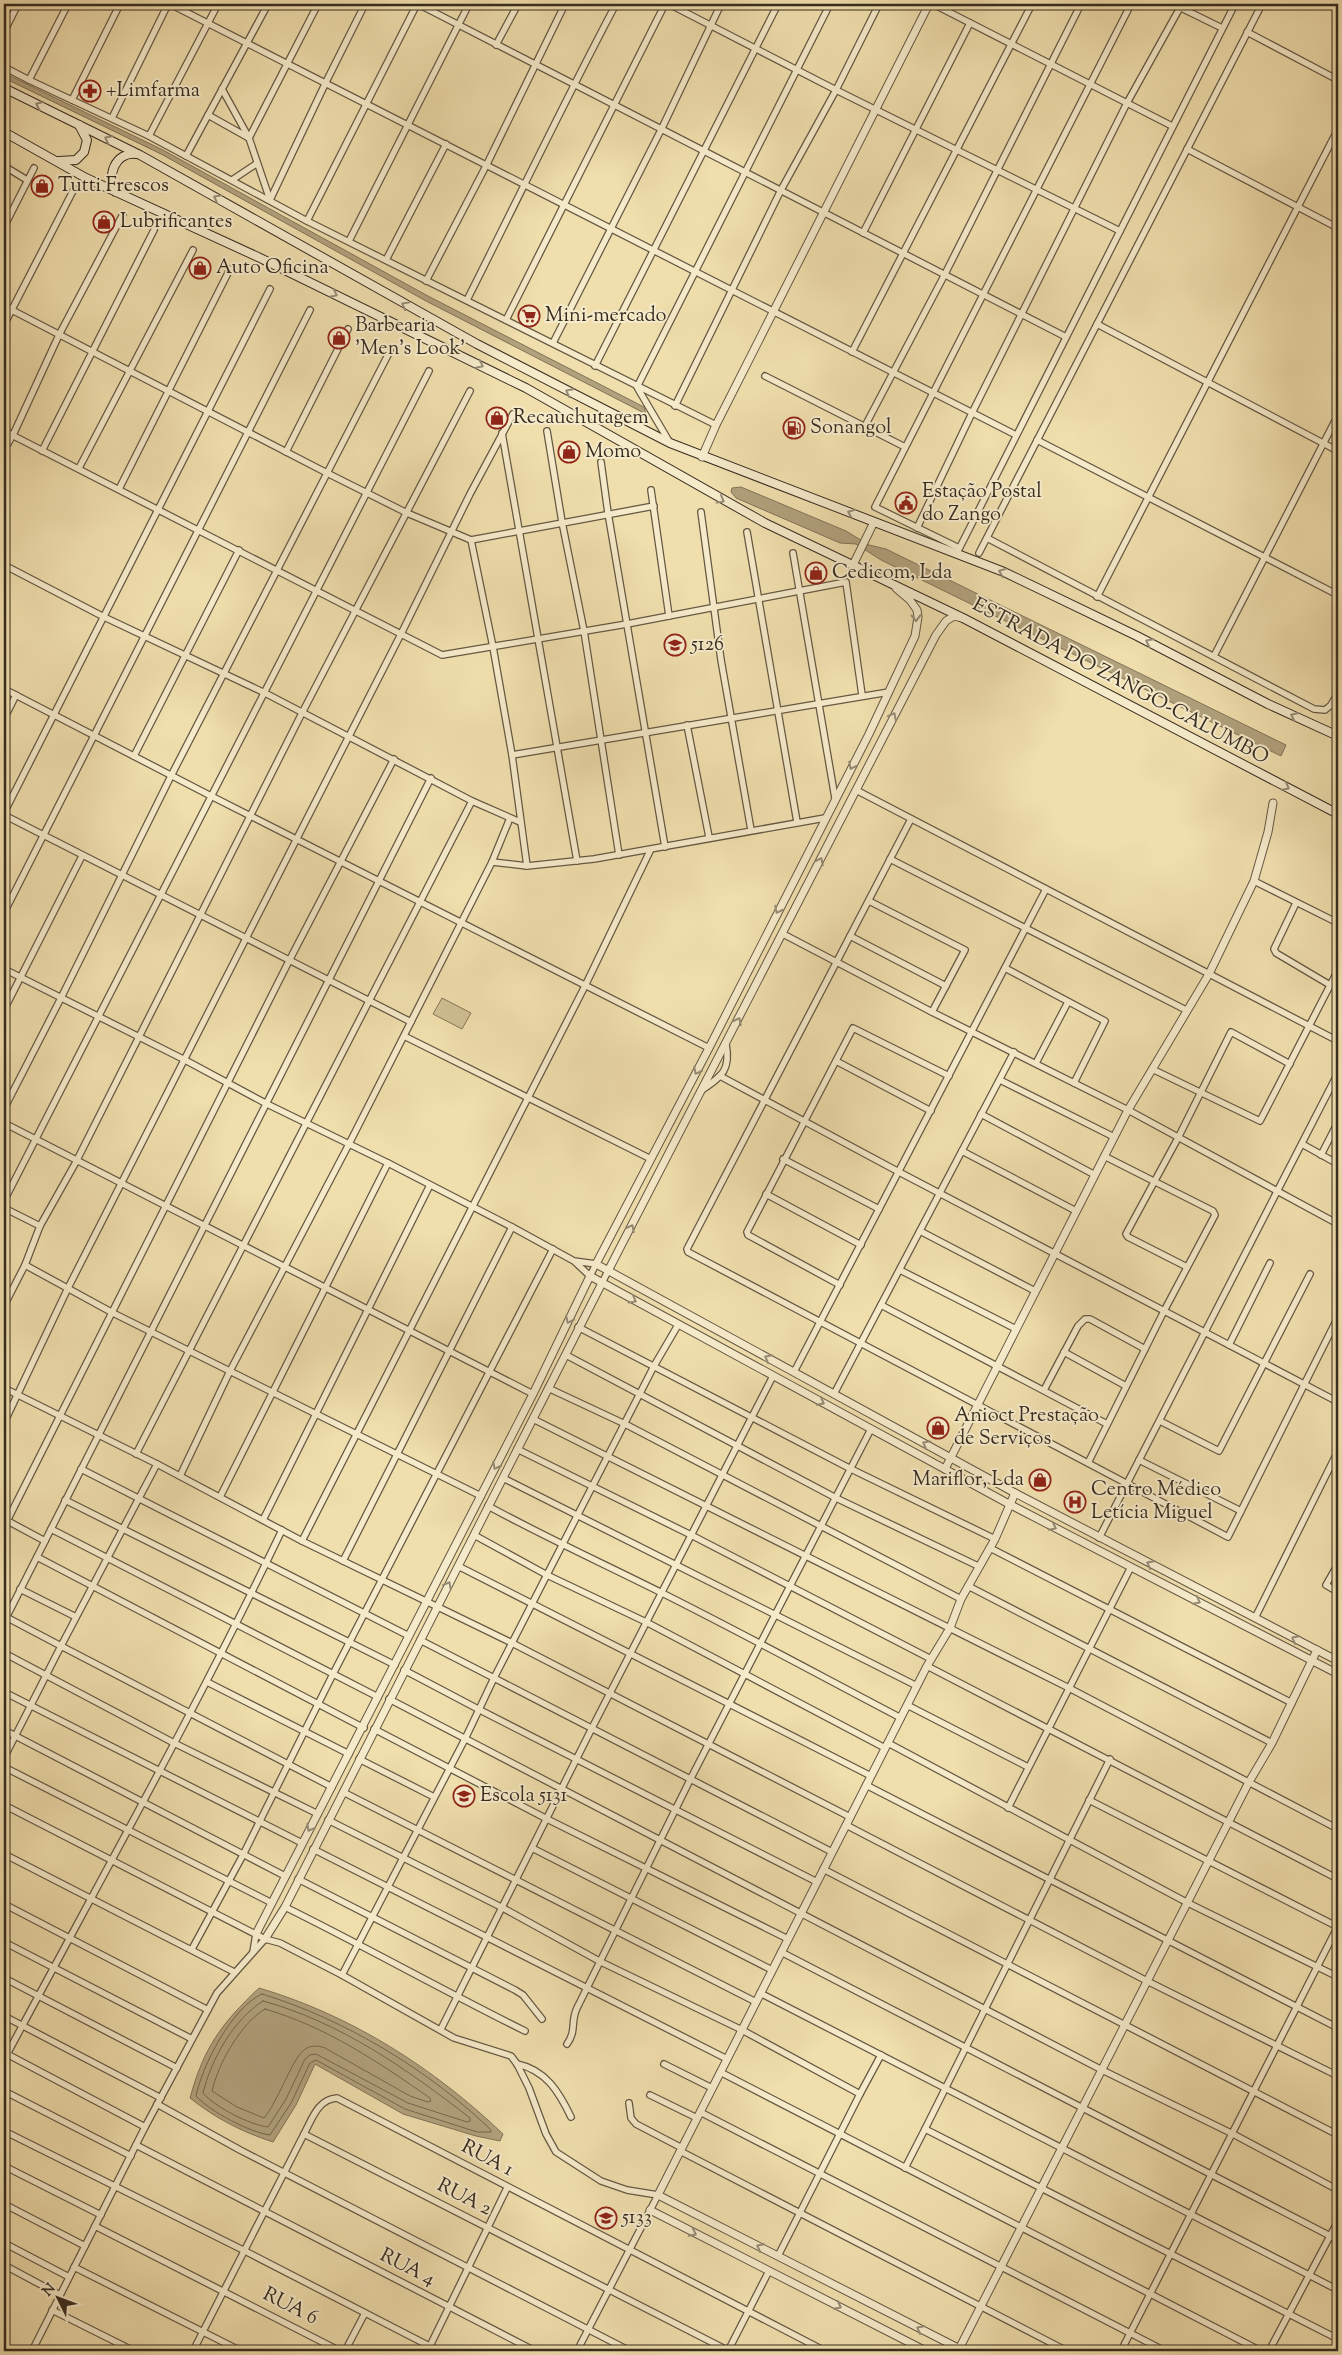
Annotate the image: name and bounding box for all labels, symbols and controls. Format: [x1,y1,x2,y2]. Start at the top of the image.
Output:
place label: +Limfarma [106,77,200,106]
pharmacy icon: +Limfarma [78,79,102,103]
one-way arrow [35,101,44,112]
one-way arrow [104,135,113,145]
place label: Tutti Frescos [58,172,169,201]
shop icon: Tutti Frescos [30,174,54,198]
one-way arrow [213,194,222,204]
place label: Lubrificantes [120,208,232,237]
shop icon: Lubrificantes [92,210,116,234]
place label: Auto Oficina [216,254,329,283]
shop icon: Auto Oficina [188,256,212,280]
one-way arrow [328,287,337,297]
one-way arrow [402,301,411,311]
place label: Mini-mercado [545,302,666,331]
supermarket icon: Mini-mercado [517,304,541,328]
place label: Barbearia 'Men's Look' [355,312,465,364]
shop icon: Barbearia 'Men's Look' [327,326,351,350]
one-way arrow [474,359,483,369]
one-way arrow [565,388,574,398]
place label: Recauchutagem [513,404,649,433]
shop icon: Recauchutagem [485,406,509,430]
place label: Sonangol [810,414,892,443]
fuel station icon: Sonangol [782,416,806,440]
place label: Momo [585,438,641,467]
shop icon: Momo [557,440,581,464]
place label: Estação Postal do Zango [922,478,1042,530]
public building icon: Estação Postal do Zango [894,491,918,515]
one-way arrow [716,494,725,504]
one-way arrow [847,509,856,519]
place label: Cedicom, Lda [832,559,952,588]
shop icon: Cedicom, Lda [804,561,828,585]
one-way arrow [999,568,1007,578]
street label: ESTRADA DO ZANGO-CALUMBO [967,591,1273,773]
one-way arrow [911,614,922,622]
place label: 5126 [690,631,724,660]
school or university icon: 5126 [663,633,687,657]
one-way arrow [1145,638,1154,648]
one-way arrow [1290,711,1299,722]
one-way arrow [887,712,897,721]
one-way arrow [848,760,858,769]
one-way arrow [1280,781,1289,791]
one-way arrow [814,857,824,866]
one-way arrow [774,905,784,914]
one-way arrow [732,1017,742,1026]
one-way arrow [693,1066,703,1075]
one-way arrow [625,1224,635,1233]
one-way arrow [627,1294,636,1304]
one-way arrow [564,1315,575,1324]
one-way arrow [765,1354,774,1364]
one-way arrow [816,1396,825,1406]
place label: Anioct Prestação de Serviços [954,1402,1099,1454]
shop icon: Anioct Prestação de Serviços [926,1416,950,1440]
one-way arrow [923,1441,932,1451]
one-way arrow [492,1461,502,1470]
place label: Mariflor, Lda [913,1466,1024,1495]
shop icon: Mariflor, Lda [1028,1468,1052,1492]
place label: Centro Médico Letícia Miguel [1091,1476,1221,1528]
hospital icon: Centro Médico Letícia Miguel [1063,1490,1087,1514]
one-way arrow [1047,1520,1056,1530]
one-way arrow [1147,1560,1156,1570]
one-way arrow [442,1581,452,1590]
one-way arrow [1192,1595,1201,1605]
one-way arrow [1291,1635,1300,1645]
place label: Escola 5131 [480,1782,568,1811]
school or university icon: Escola 5131 [452,1784,476,1808]
one-way arrow [306,1823,316,1832]
street label: RUA 1 [456,2133,519,2185]
street label: RUA 2 [431,2172,497,2224]
place label: 5133 [621,2204,652,2233]
school or university icon: 5133 [594,2206,618,2230]
one-way arrow [688,2227,697,2237]
street label: RUA 4 [374,2242,440,2294]
one-way arrow [756,2243,765,2253]
north arrow [32,2272,82,2322]
text: N [39,2280,61,2301]
street label: RUA 6 [257,2281,323,2333]
one-way arrow [833,2300,842,2310]
one-way arrow [917,2325,926,2335]

